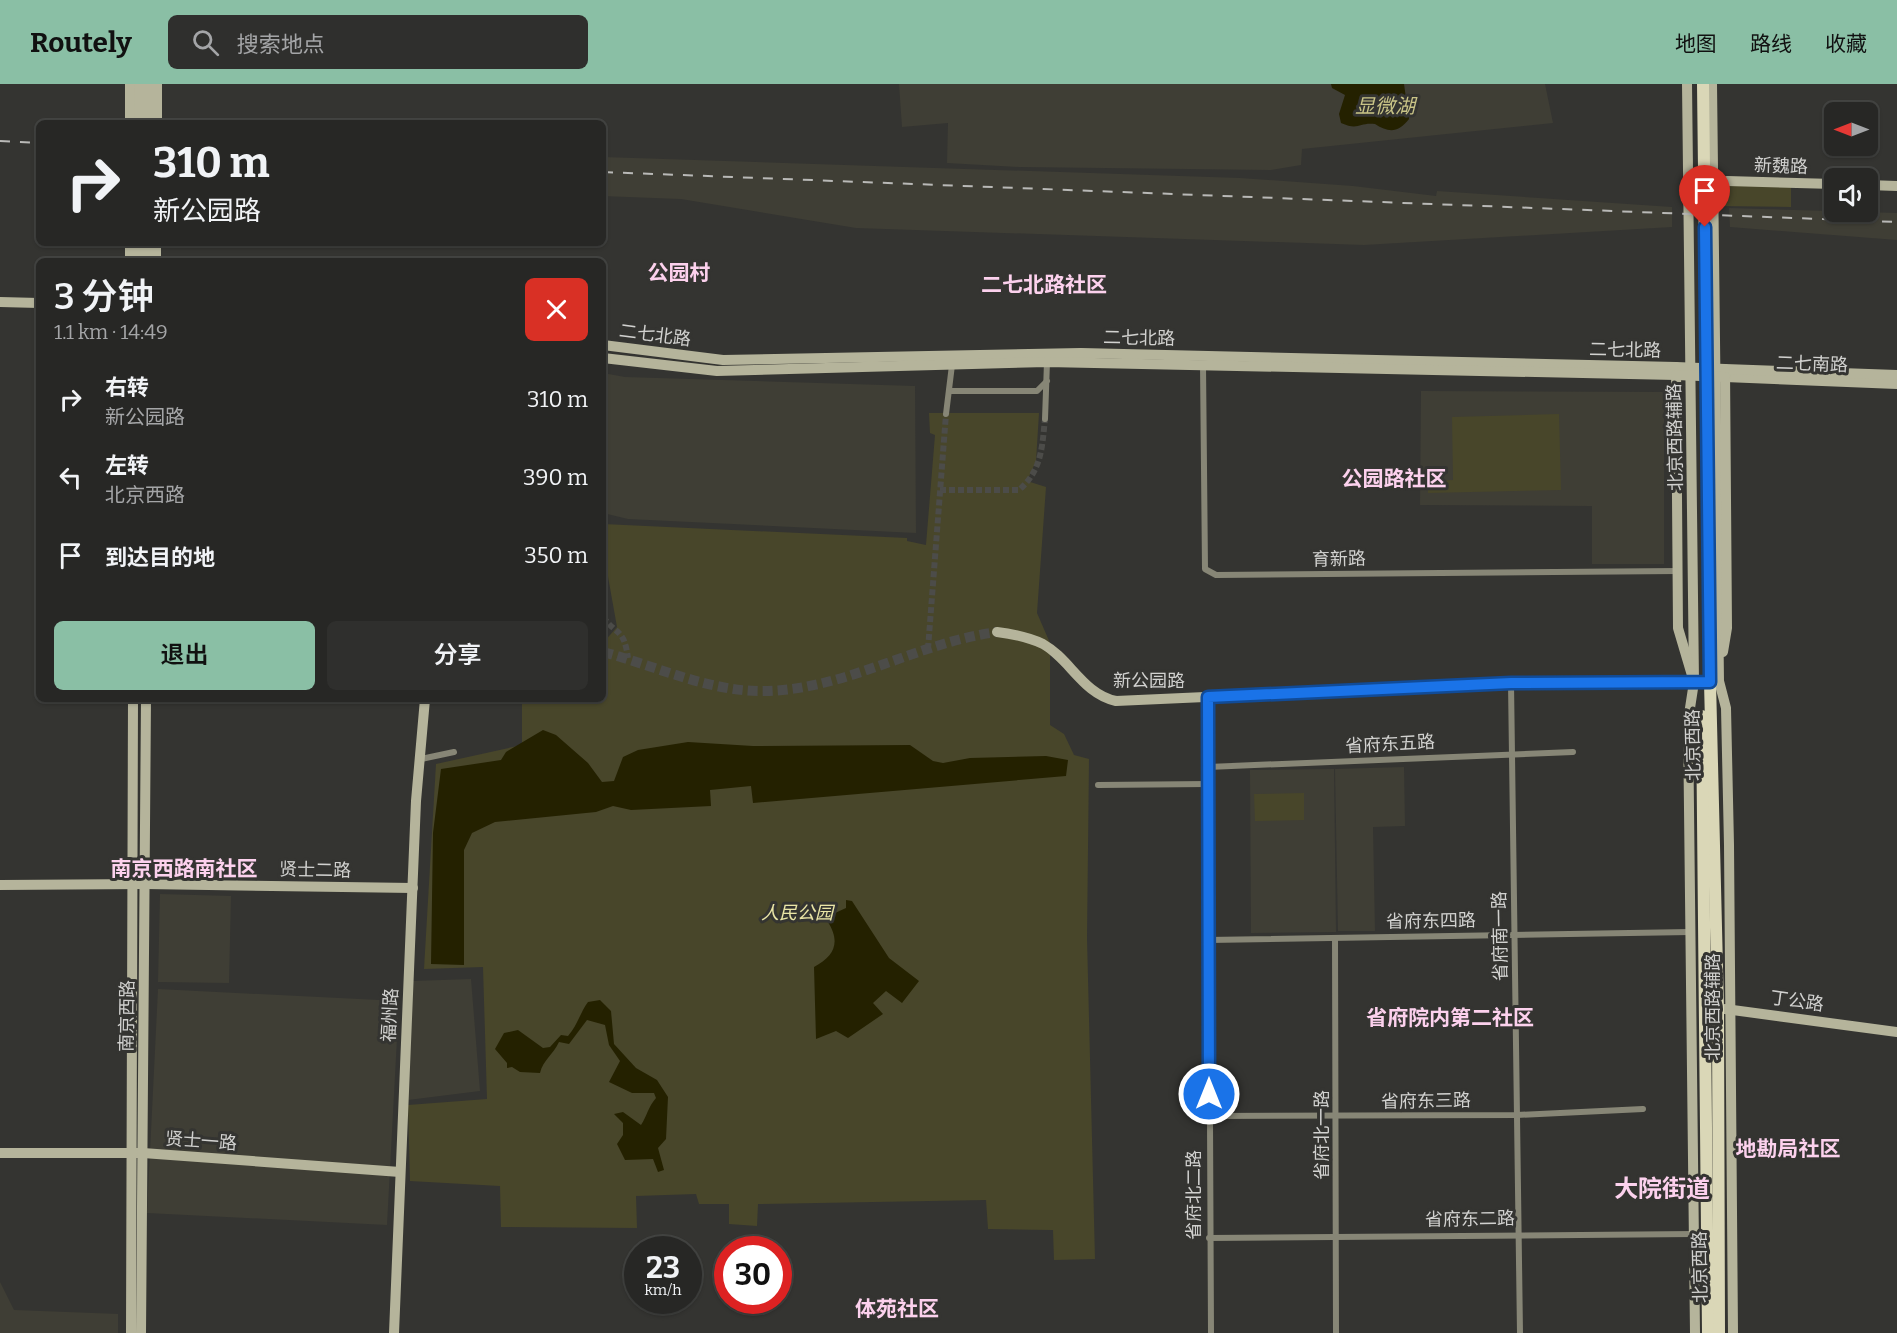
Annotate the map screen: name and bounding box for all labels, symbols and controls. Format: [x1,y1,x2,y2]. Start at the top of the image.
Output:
search box [168,15,588,69]
text: Routely [30,26,132,59]
icon: search [189,26,222,59]
text: 搜索地点 [237,31,325,58]
text: 地图 [1675,31,1717,57]
text: 路线 [1750,31,1792,57]
text: 收藏 [1825,31,1867,57]
water label: 显微湖 [1355,94,1418,118]
north arrow [1824,102,1878,156]
map controls [1824,102,1878,222]
text: 310 m [153,138,270,188]
icon: right [54,144,132,222]
street label: 新魏路 [1754,154,1808,178]
pin [1679,165,1730,227]
button: sound [1824,168,1878,222]
icon: arrive [1688,174,1721,207]
text: 新公园路 [153,195,261,227]
district label: 公园村 [648,260,711,286]
district label: 二七北路社区 [981,272,1107,298]
text: 3 分钟 [54,275,153,319]
button: close [525,278,588,341]
text: 1.1 km · 14:49 [54,320,168,344]
street label: 二七北路 [618,320,692,350]
street label: 二七北路 [1103,326,1175,350]
street label: 二七北路 [1589,338,1661,362]
street label: 二七南路 [1776,352,1848,376]
text: 右转 [105,374,149,401]
icon: right [54,383,87,416]
street label: 北京西路辅路 [1663,383,1687,491]
text: 310 m [527,386,588,413]
text: 新公园路 [105,405,185,429]
text: 左转 [105,452,149,479]
icon: left [54,461,87,494]
text: 390 m [523,464,588,491]
district label: 公园路社区 [1342,466,1447,492]
text: 北京西路 [105,483,185,507]
icon: arrive [54,539,87,572]
text: 350 m [524,542,588,569]
text: 到达目的地 [105,544,215,571]
street label: 育新路 [1312,548,1366,570]
button: 退出 [54,621,315,690]
button: 分享 [327,621,588,690]
street label: 新公园路 [1113,670,1185,692]
street label: 北京西路 [1681,709,1705,781]
street label: 省府东五路 [1344,731,1436,757]
district label: 南京西路南社区 [111,856,258,882]
street label: 贤士二路 [279,858,351,882]
street label: 省府南一路 [1488,891,1512,981]
park label: 人民公园 [761,902,836,924]
street label: 省府东四路 [1386,909,1476,933]
street label: 北京西路辅路 [1702,953,1724,1061]
street label: 南京西路 [115,980,139,1052]
street label: 丁公路 [1769,986,1825,1016]
street label: 福州路 [378,987,402,1043]
district label: 省府院内第二社区 [1366,1005,1534,1031]
position arrow [1177,1062,1241,1126]
street label: 省府东三路 [1381,1089,1471,1113]
street label: 省府北一路 [1311,1090,1333,1180]
street label: 贤士一路 [164,1128,238,1154]
district label: 地勘局社区 [1736,1136,1841,1162]
street label: 省府北二路 [1183,1150,1205,1240]
district label: 大院街道 [1614,1175,1710,1203]
street label: 省府东二路 [1425,1207,1515,1231]
street label: 北京西路 [1688,1231,1712,1303]
speed limit sign: 30 [714,1236,792,1314]
text: 23 [646,1250,680,1286]
text: km/h [644,1281,682,1299]
district label: 体苑社区 [855,1296,939,1322]

